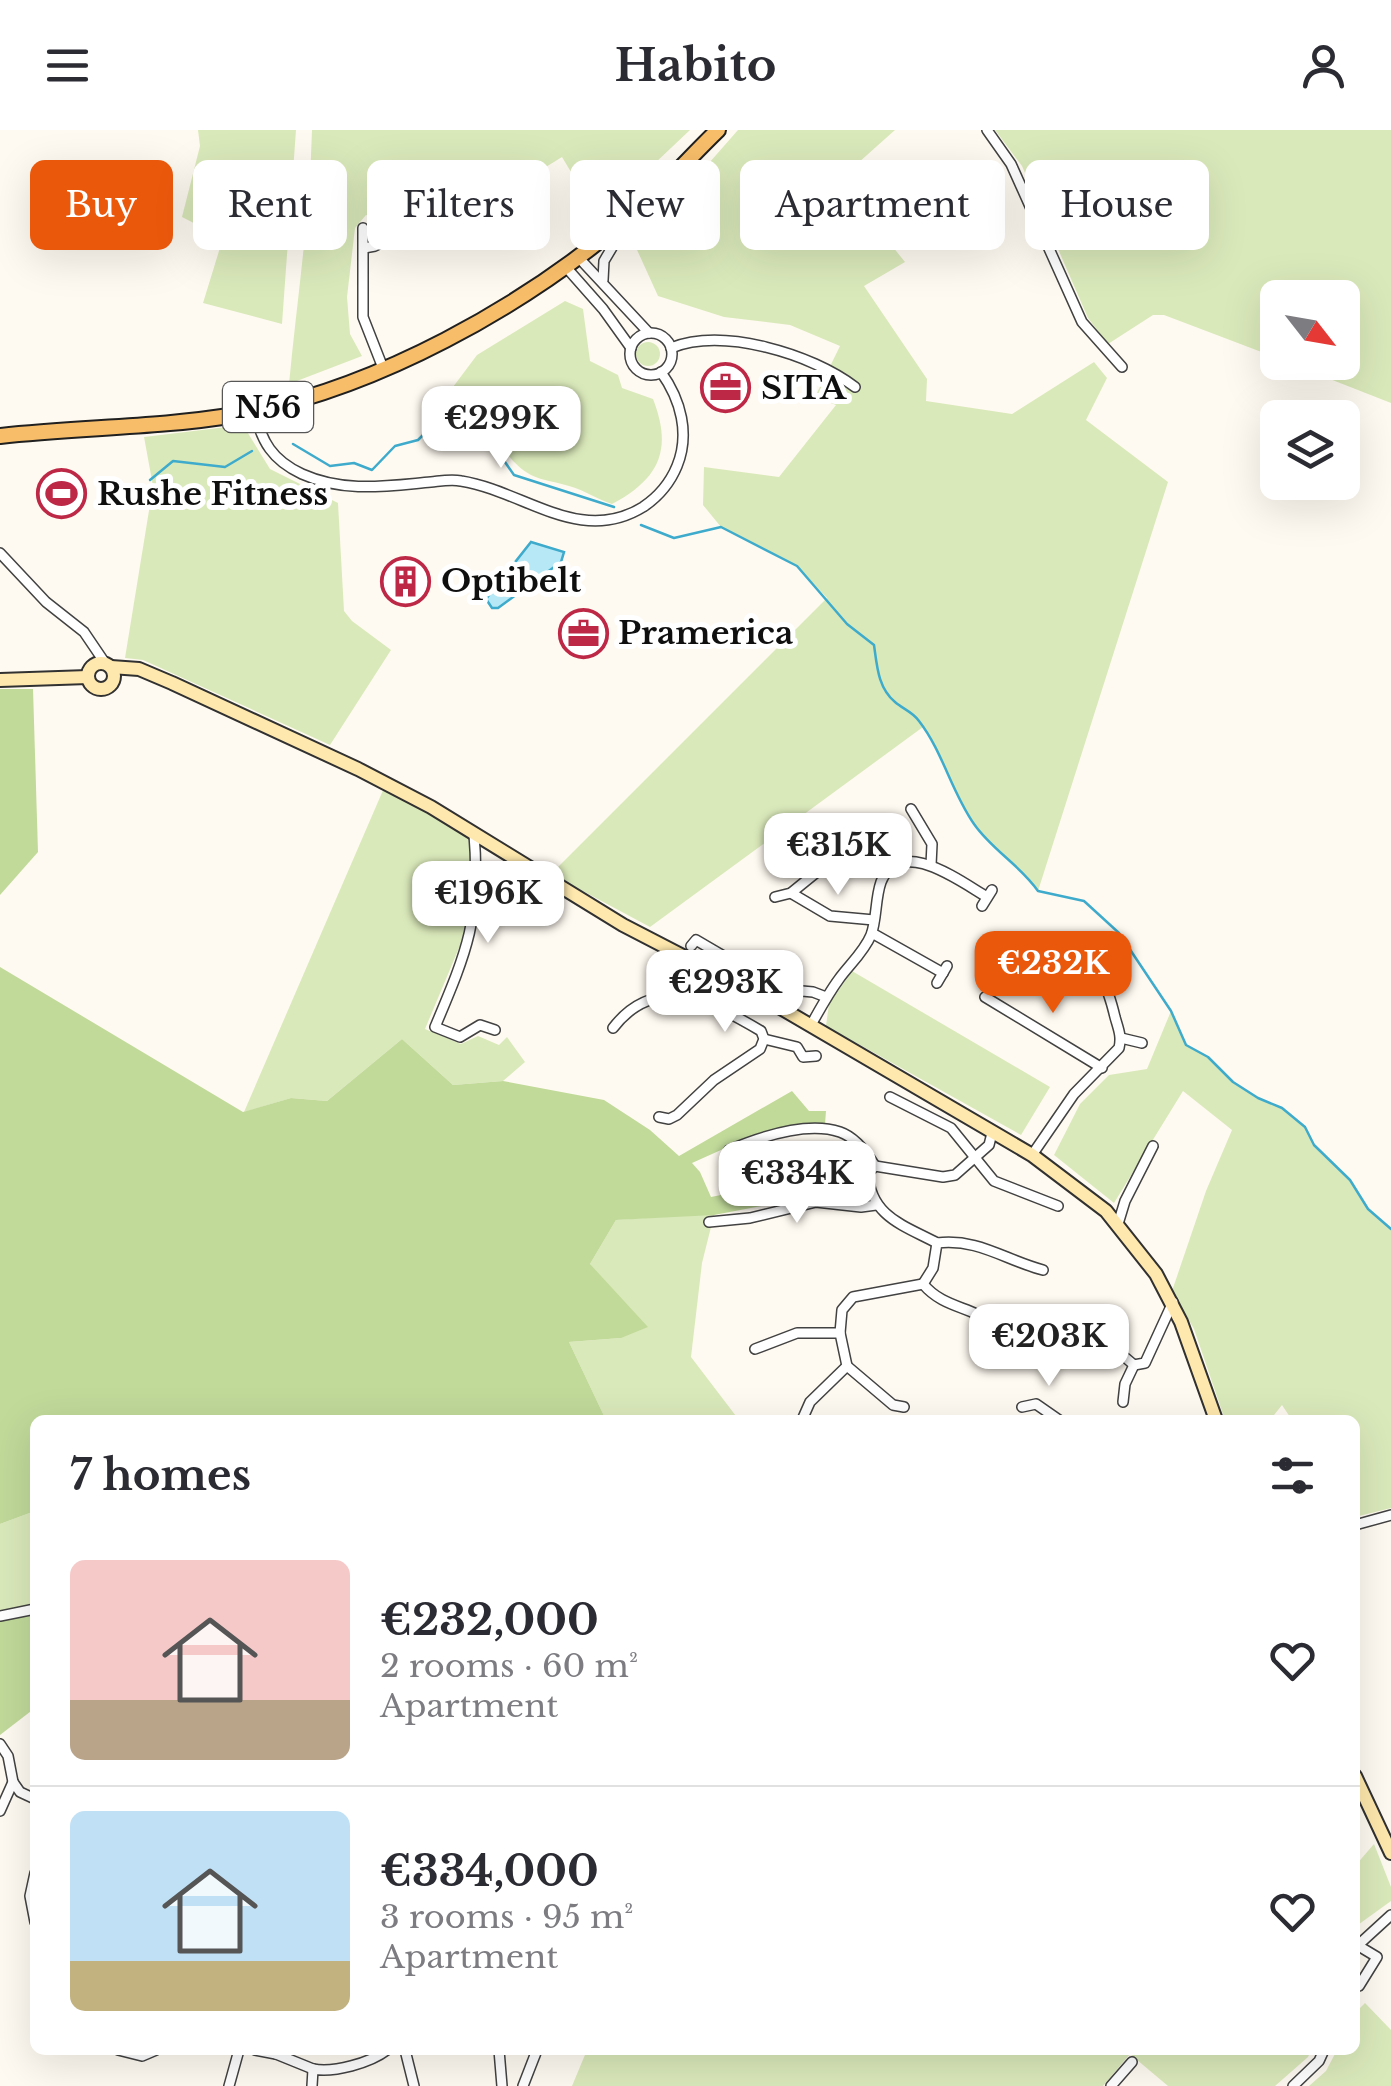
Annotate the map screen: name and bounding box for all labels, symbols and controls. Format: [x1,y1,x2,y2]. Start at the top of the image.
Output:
text: Habito [615,37,776,93]
icon: menu [40,38,95,93]
icon: person [1296,38,1351,93]
chip: Buy [30,160,173,250]
chip: Rent [193,160,347,250]
chip: Filters [367,160,550,250]
chip: New [570,160,720,250]
chip: Apartment [740,160,1005,250]
chip: House [1025,160,1209,250]
north arrow [1260,280,1360,380]
map controls [1260,280,1360,500]
office icon: SITA [700,362,752,414]
place label: SITA [761,368,847,408]
road number: N56 [223,382,313,432]
pin: €299K [431,386,571,471]
text: €299K [444,398,558,438]
button: layers [1260,400,1360,500]
sports icon: Rushe Fitness [36,468,88,520]
place label: Rushe Fitness [97,474,328,514]
building icon: Optibelt [380,555,432,607]
place label: Optibelt [441,561,582,601]
office icon: Pramerica [557,607,609,659]
place label: Pramerica [618,613,793,653]
pin: €315K [768,813,908,898]
text: €315K [786,825,890,865]
pin: €196K [418,861,558,946]
text: €196K [434,873,542,913]
pin: €232K [983,931,1123,1016]
text: €232K [997,943,1109,983]
pin: €293K [655,950,795,1035]
text: €293K [668,962,782,1002]
pin: €334K [727,1141,867,1226]
text: €334K [741,1153,853,1193]
pin: €203K [979,1304,1119,1389]
text: €203K [991,1316,1107,1356]
icon: filters [1265,1448,1320,1503]
text: 7 homes [70,1449,251,1501]
text: €232,000 [380,1594,599,1646]
icon: home [150,1600,270,1720]
icon: heart [1265,1633,1320,1688]
text: 2 rooms · 60 m² [380,1646,638,1686]
text: Apartment [380,1686,558,1726]
text: €334,000 [380,1845,599,1897]
icon: home [150,1851,270,1971]
icon: heart [1265,1884,1320,1939]
text: 3 rooms · 95 m² [380,1897,633,1937]
text: Apartment [380,1937,558,1977]

